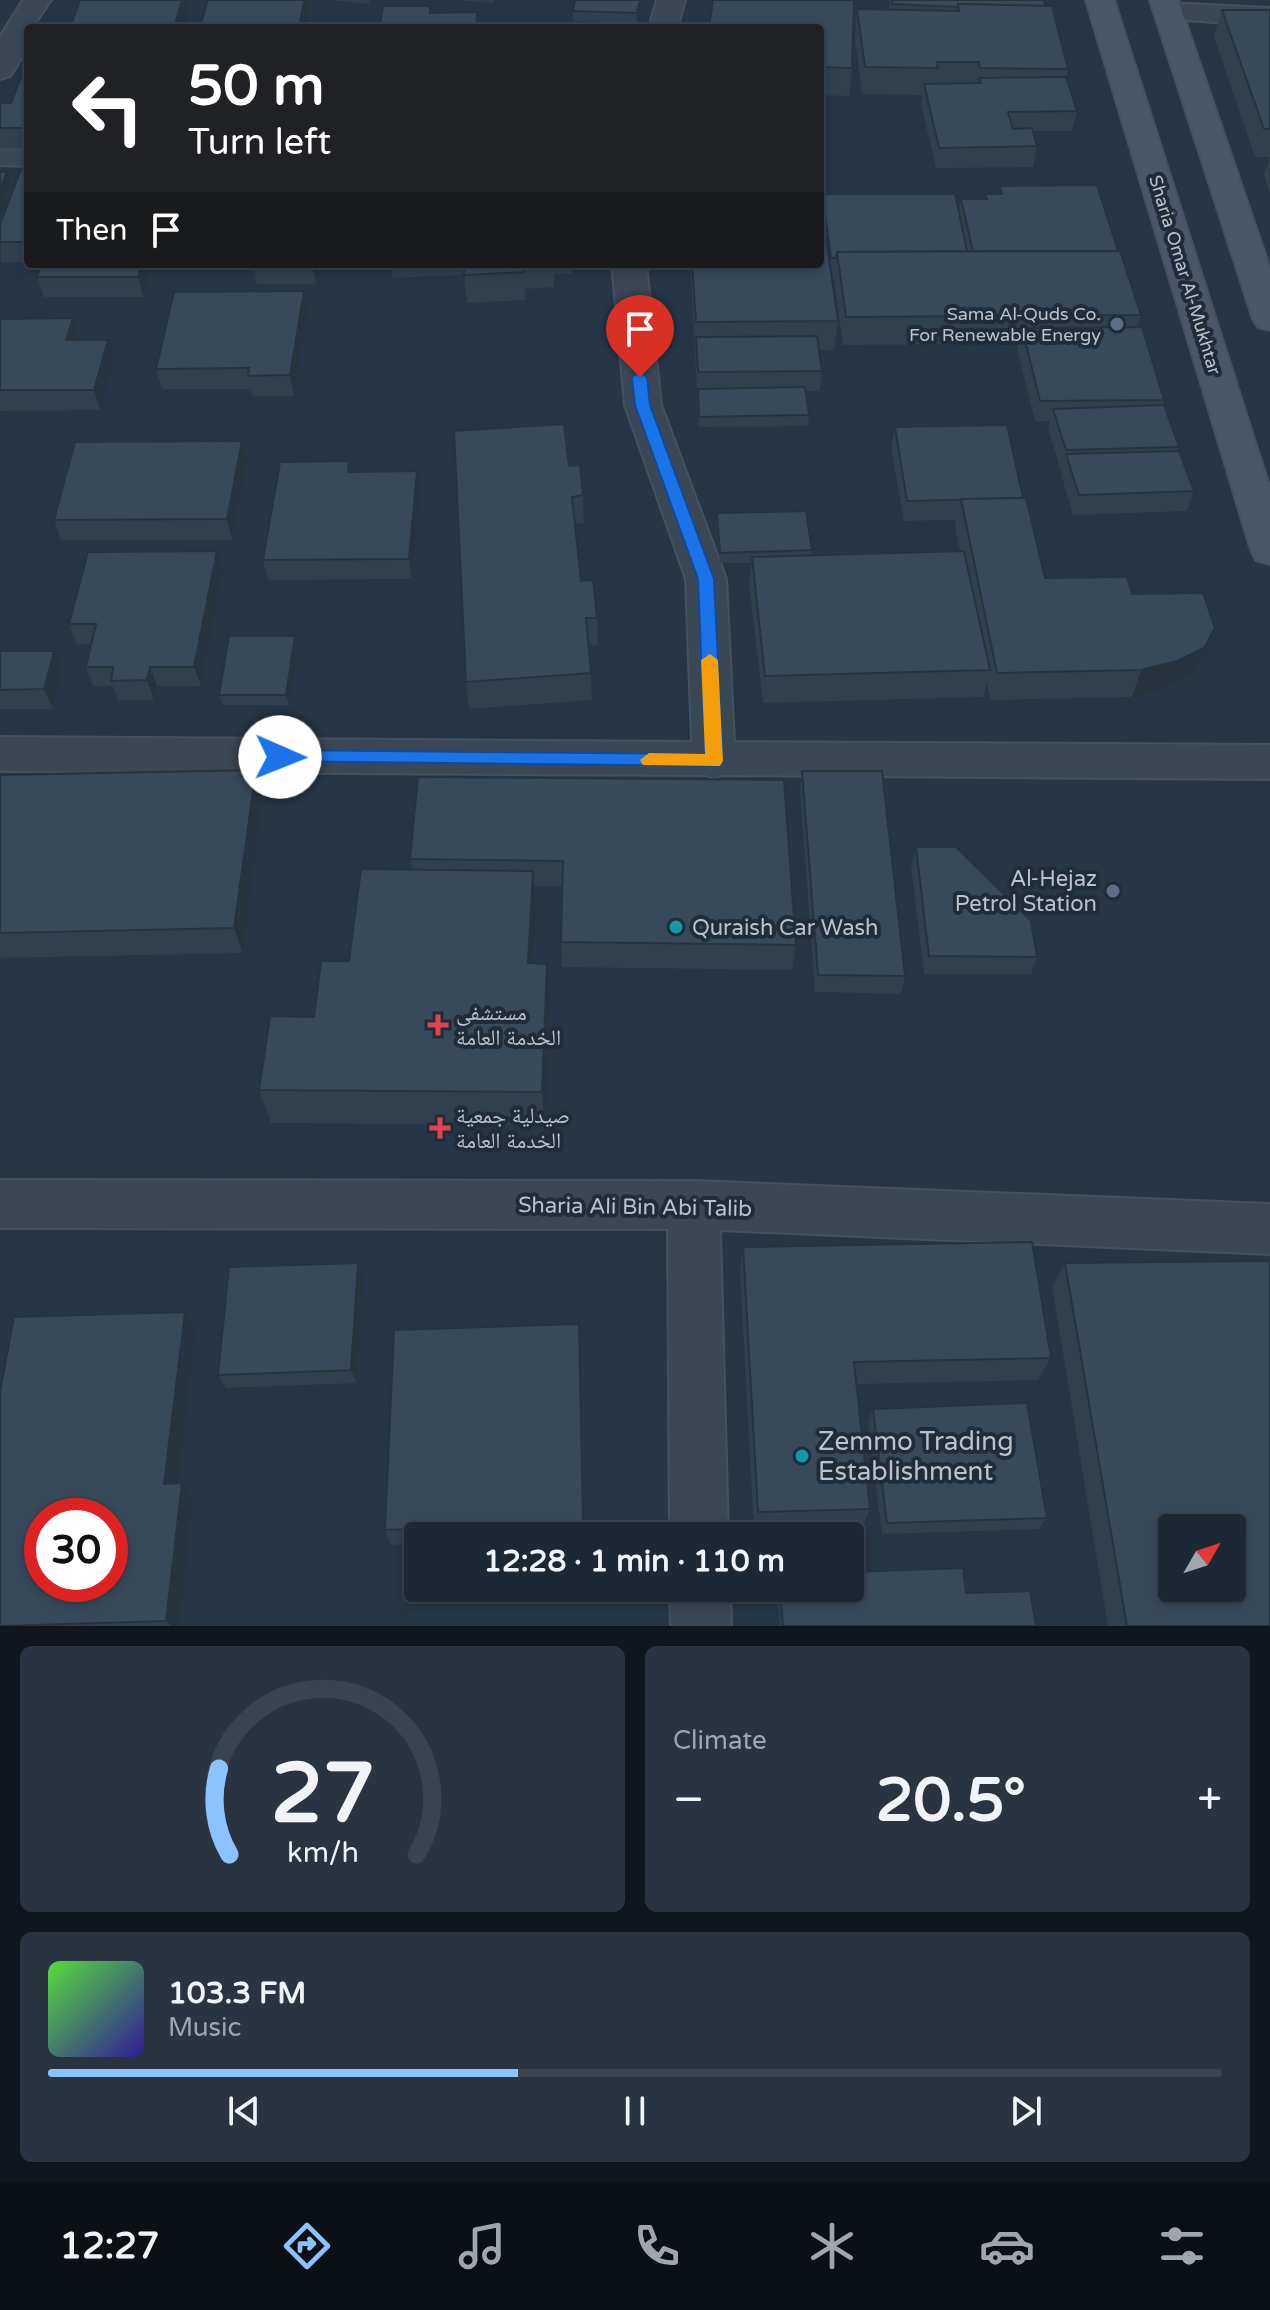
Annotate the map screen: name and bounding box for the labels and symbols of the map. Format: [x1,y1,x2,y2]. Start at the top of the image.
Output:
street label: Sharia Omar Al-Mukhtar [1144,173,1226,378]
pin [606,295,674,377]
place label: Sama Al-Quds Co. For Renewable Energy [909,303,1101,346]
marker: Sama Al-Quds Co. For Renewable Energy [1108,315,1126,333]
position arrow [238,715,322,799]
place label: Al-Hejaz Petrol Station [955,866,1097,917]
marker: Al-Hejaz Petrol Station [1104,882,1122,900]
place label: Quraish Car Wash [692,915,879,941]
marker: Quraish Car Wash [667,918,685,936]
place label: مستشفى الخدمة العامة [456,1000,561,1051]
marker: مستشفى الخدمة العامة [427,1014,449,1036]
place label: صيدلية جمعية الخدمة العامة [456,1103,570,1154]
marker: صيدلية جمعية الخدمة العامة [431,1119,449,1137]
street label: Sharia Ali Bin Abi Talib [518,1192,752,1222]
place label: Zemmo Trading Establishment [818,1426,1014,1487]
marker: Zemmo Trading Establishment [793,1447,811,1465]
speed limit sign: 30 [24,1498,128,1602]
north arrow [1158,1514,1246,1602]

